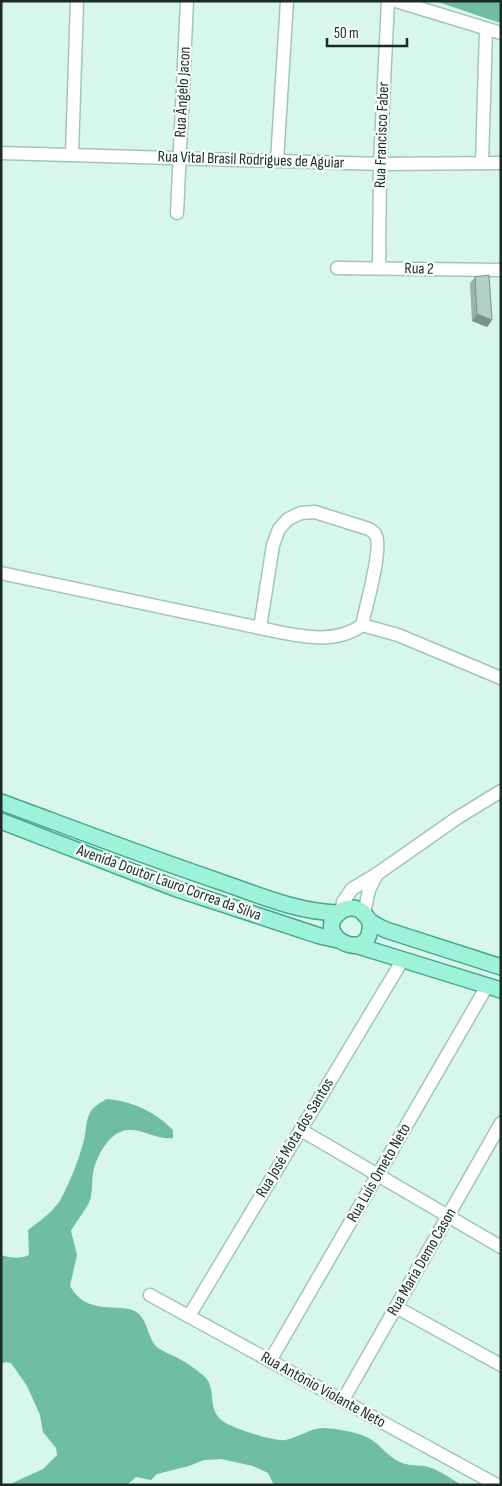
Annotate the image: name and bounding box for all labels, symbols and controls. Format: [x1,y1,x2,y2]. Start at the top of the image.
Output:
scale bar [327,15,407,47]
text: 50 m [334,24,359,43]
street label: Rua Ângelo Jacon [171,46,195,138]
street label: Rua Francisco Faber [371,81,393,189]
street label: Rua Vital Brasil Rodrigues de Aguiar [157,147,345,173]
street label: Rua 2 [404,259,434,279]
street label: Avenida Doutor Lauro Correa da Silva [73,840,264,925]
street label: Rua José Mota dos Santos [252,1075,338,1201]
street label: Rua Luís Ometo Neto [343,1120,415,1226]
street label: Rua Maria Demo Cason [383,1205,461,1319]
street label: Rua Antônio Violante Neto [257,1348,389,1432]

